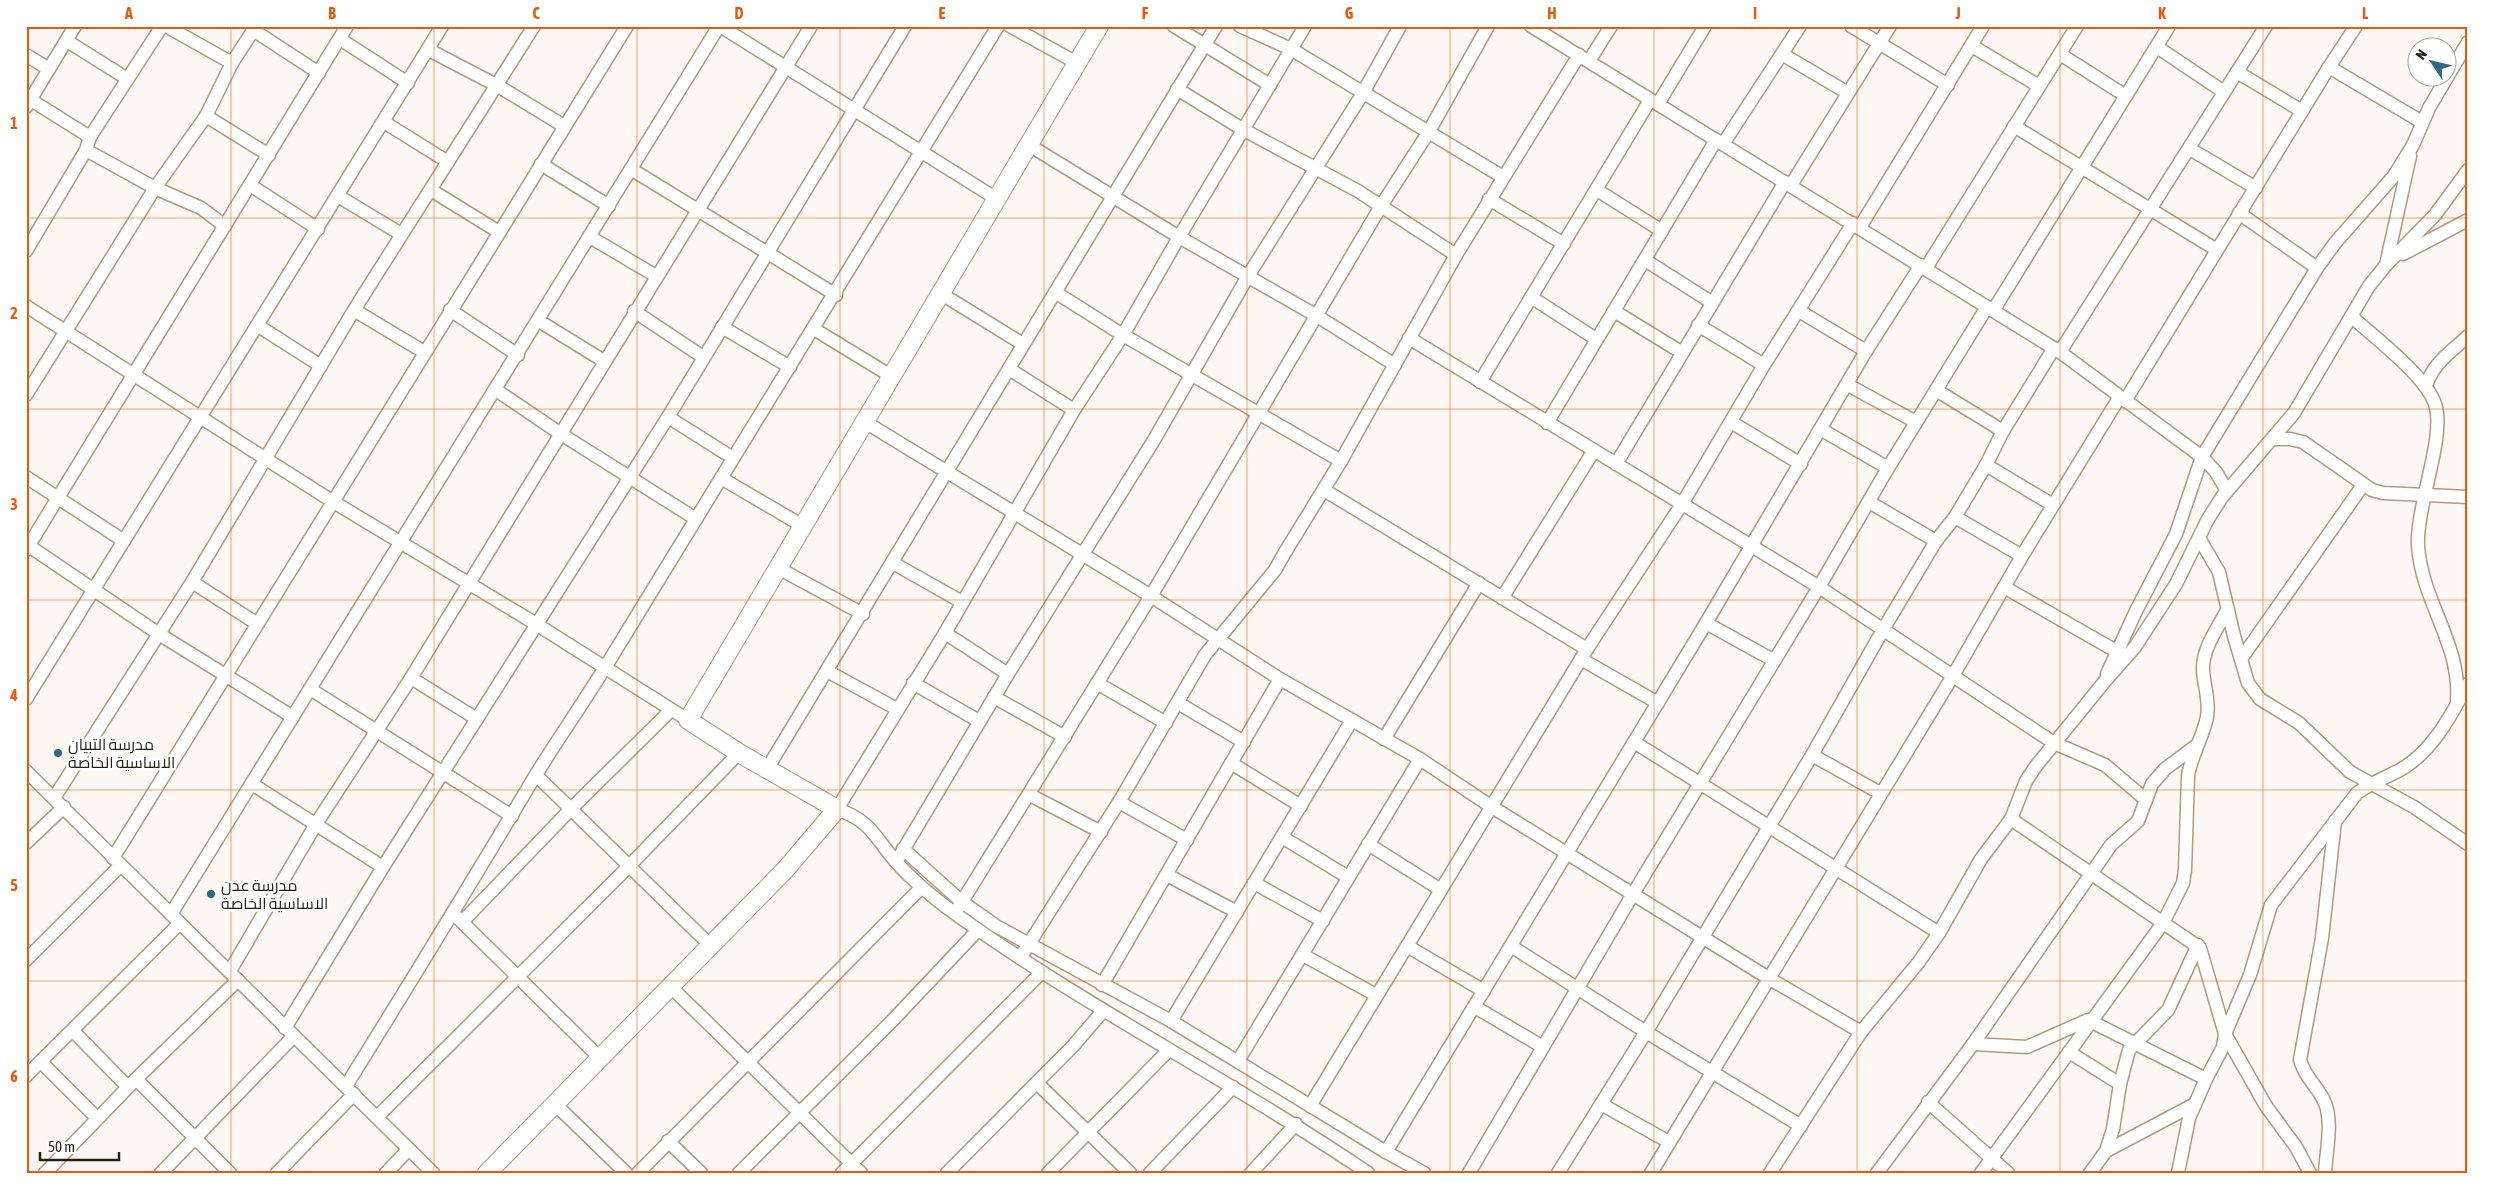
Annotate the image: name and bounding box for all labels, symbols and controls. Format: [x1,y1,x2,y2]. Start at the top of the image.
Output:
text: A [124,4,133,22]
text: B [328,4,336,22]
text: C [532,4,540,22]
text: D [735,4,744,22]
text: E [939,4,946,22]
text: F [1142,4,1149,22]
text: G [1345,4,1354,22]
text: H [1547,4,1557,22]
text: I [1753,4,1757,22]
text: J [1954,4,1961,22]
text: K [2158,4,2166,22]
text: L [2362,4,2369,22]
north arrow [2406,38,2456,88]
text: N [2412,47,2430,63]
text: 1 [10,114,18,132]
text: 2 [10,304,18,322]
text: 3 [10,495,18,513]
text: 4 [9,686,18,704]
place label: مدرسة التبيان الاساسية الخاصة [68,735,175,772]
marker: مدرسة التبيان الاساسية الخاصة [52,747,64,759]
text: 5 [10,876,18,894]
place label: مدرسة عدن الاساسية الخاصة [221,876,328,913]
marker: مدرسة عدن الاساسية الخاصة [205,888,217,900]
text: 6 [10,1067,18,1085]
scale bar [40,1129,119,1161]
text: 50 m [48,1138,75,1155]

